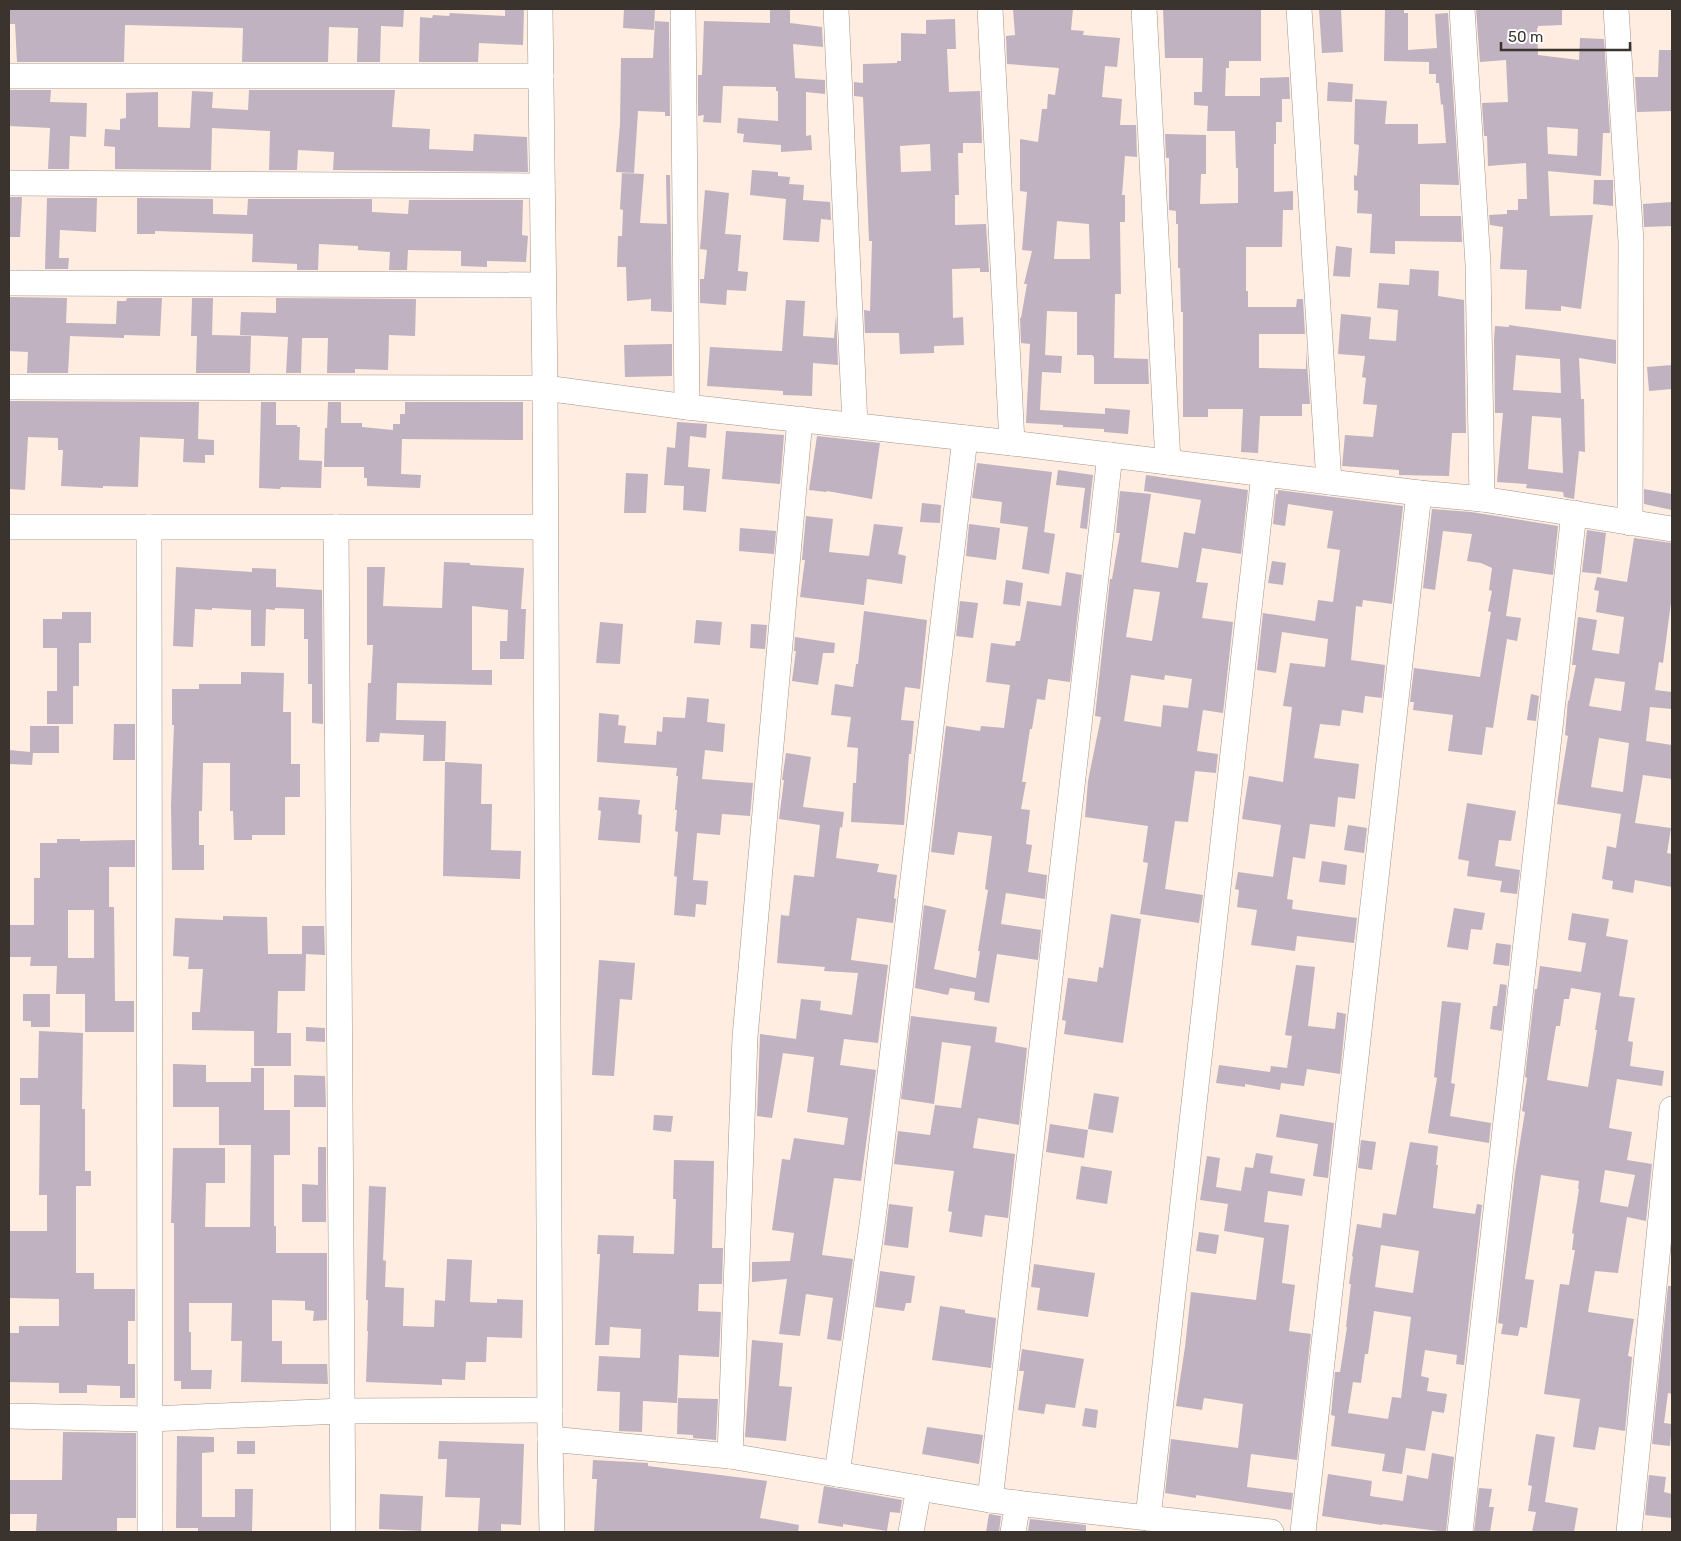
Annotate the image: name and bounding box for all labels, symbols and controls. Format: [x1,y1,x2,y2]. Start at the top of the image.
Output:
scale bar [1501,20,1630,52]
text: 50 m [1508,28,1543,46]

